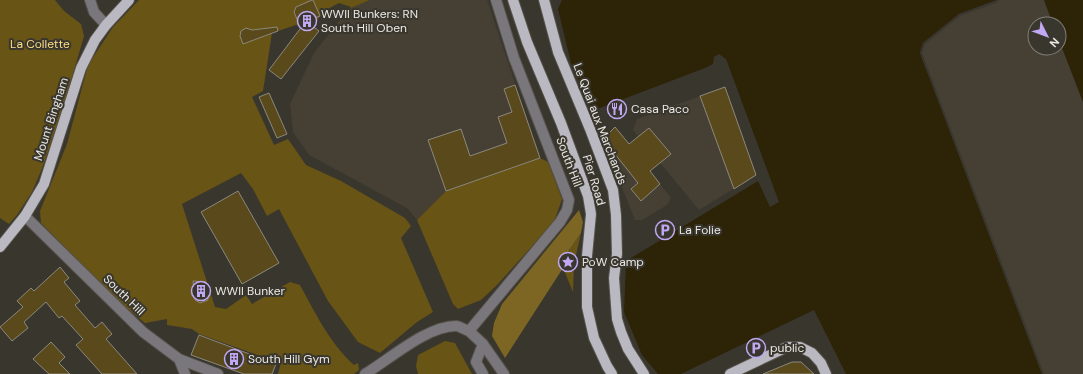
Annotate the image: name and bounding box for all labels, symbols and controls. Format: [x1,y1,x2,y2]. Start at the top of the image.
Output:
place label: WWII Bunkers: RN South Hill Oben [321,6,418,36]
building icon: WWII Bunkers: RN South Hill Oben [296,10,318,32]
north arrow [1027,16,1067,56]
text: N [1047,35,1062,50]
park label: La Collette [10,36,70,52]
street label: Le Quai aux Marchands [569,61,631,187]
street label: Mount Bingham [30,75,72,163]
restaurant icon: Casa Paco [606,98,628,120]
place label: Casa Paco [631,101,689,117]
street label: South Hill [552,135,586,189]
street label: Pier Road [579,153,609,207]
parking icon: La Folie [654,219,676,241]
place label: La Folie [679,222,721,238]
place icon: PoW Camp [557,251,579,273]
place label: PoW Camp [582,254,644,270]
street label: South Hill [100,271,148,319]
building icon: WWII Bunker [190,280,212,302]
place label: WWII Bunker [215,283,285,299]
parking icon: public [745,337,767,359]
place label: public [770,340,804,356]
building icon: South Hill Gym [223,348,245,370]
place label: South Hill Gym [248,351,330,367]

